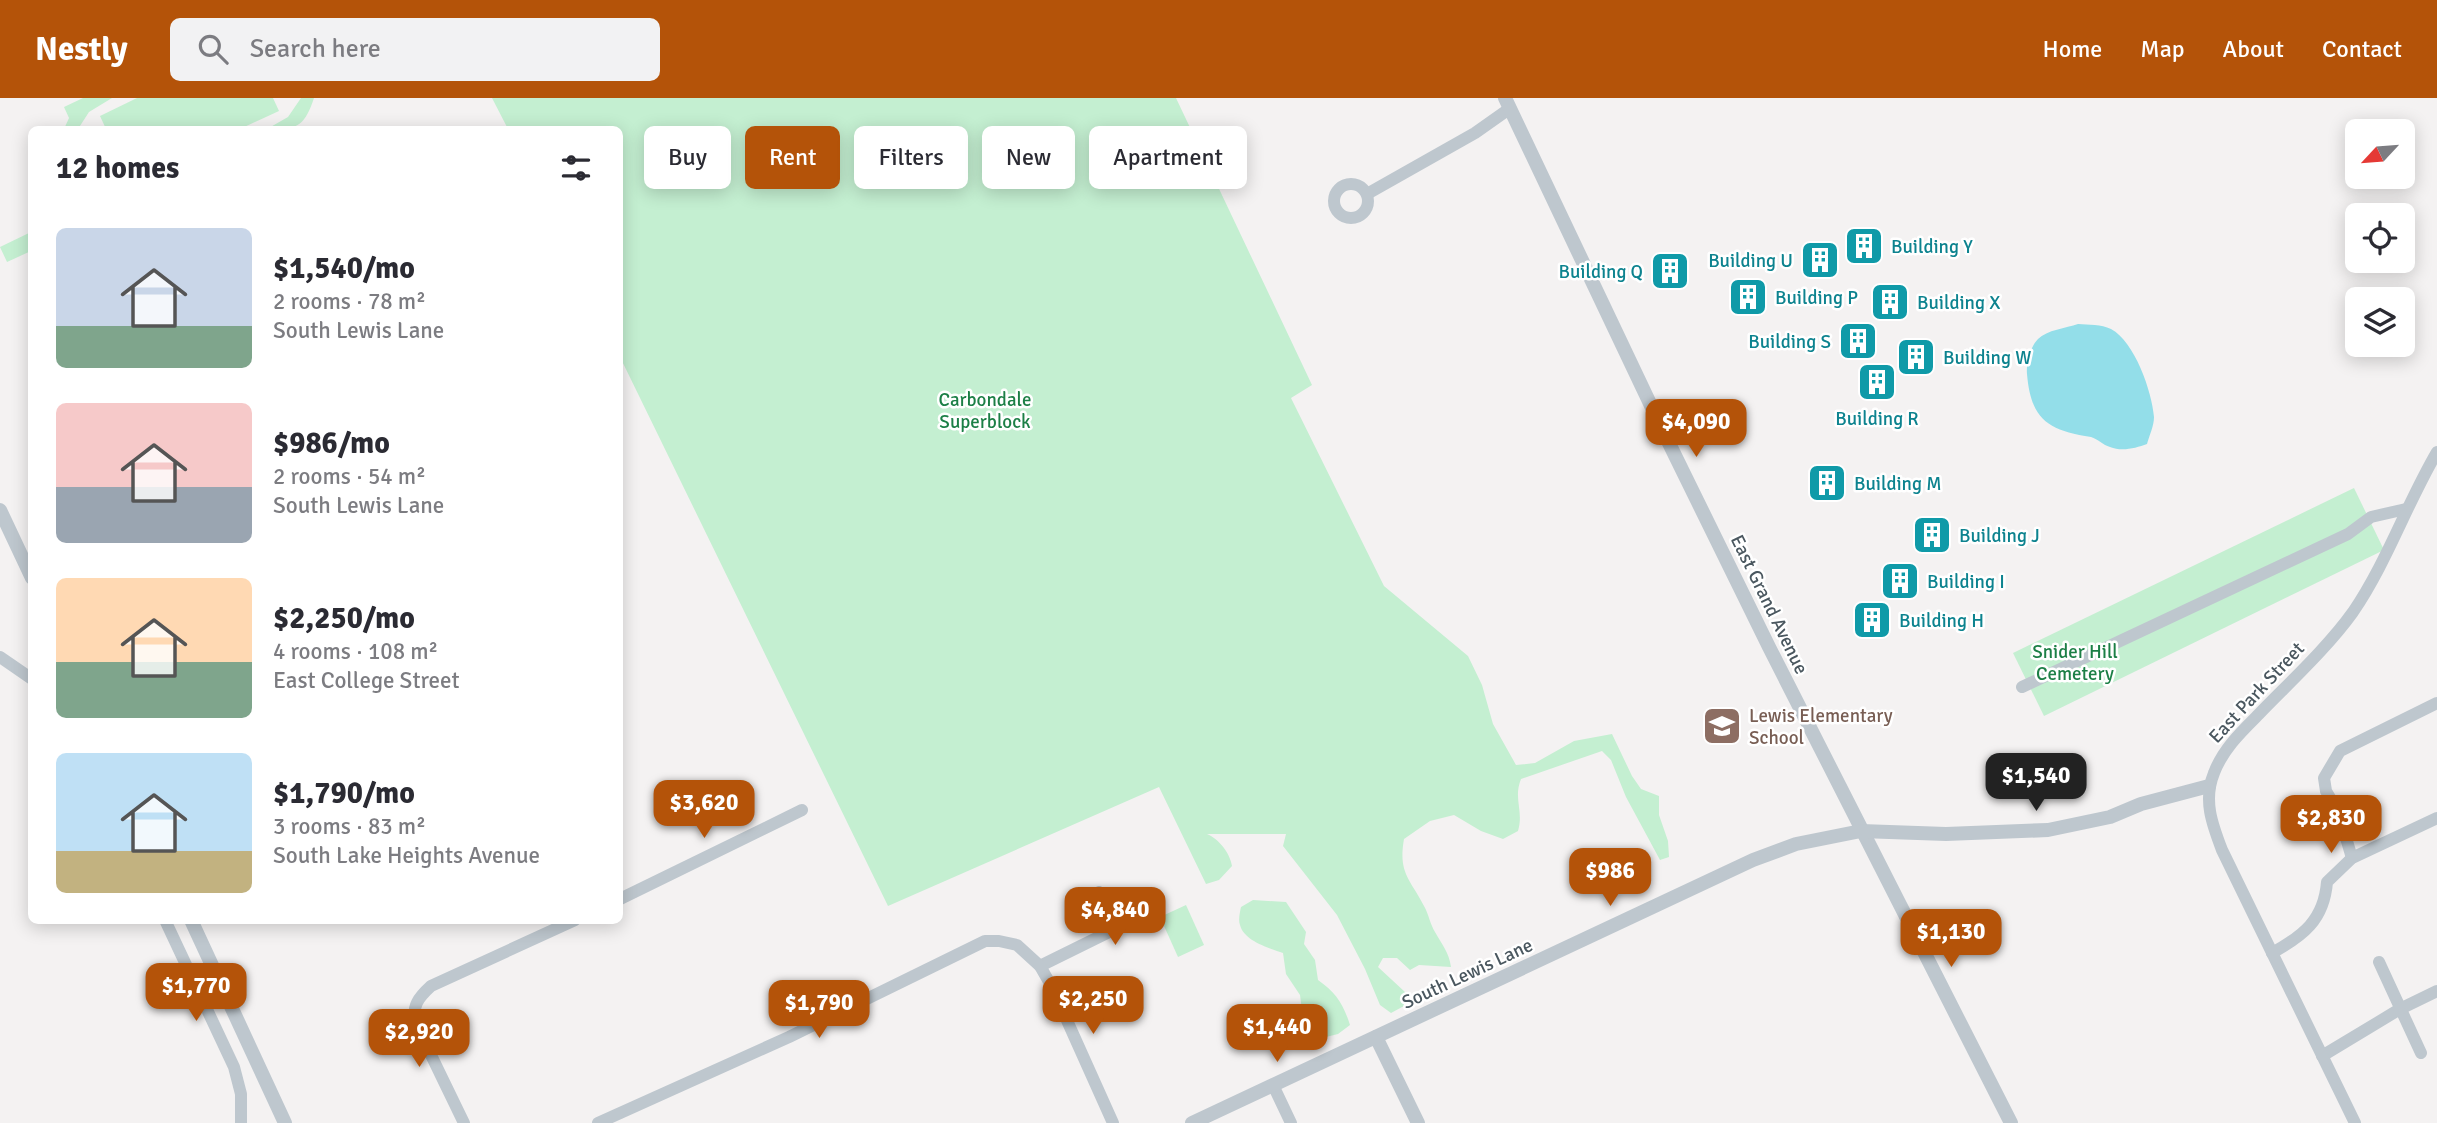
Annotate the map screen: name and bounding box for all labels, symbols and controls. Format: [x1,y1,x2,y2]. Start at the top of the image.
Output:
search box [170,18,660,81]
text: Nestly [35,29,128,70]
icon: search [194,30,232,68]
text: Search here [250,33,381,65]
text: Home [2042,34,2102,64]
text: Map [2140,34,2185,64]
text: About [2223,34,2284,64]
text: Contact [2322,34,2402,64]
north arrow [2345,119,2415,189]
map controls [2345,119,2415,357]
chip: Buy [644,126,731,189]
chip: Rent [745,126,840,189]
chip: Filters [854,126,968,189]
chip: New [982,126,1075,189]
chip: Apartment [1089,126,1247,189]
icon: filters [557,149,595,187]
text: 12 homes [56,150,179,187]
button: locate [2345,203,2415,273]
building icon: Building Y [1843,225,1885,267]
place label: Building Y [1891,235,1973,259]
building icon: Building U [1799,239,1841,281]
place label: Building U [1708,249,1793,273]
text: $1,540/mo [273,250,415,287]
building icon: Building Q [1649,250,1691,292]
icon: home [112,256,196,340]
place label: Building Q [1558,260,1643,284]
building icon: Building P [1727,276,1769,318]
building icon: Building X [1869,281,1911,323]
place label: Building P [1775,286,1858,310]
text: 2 rooms · 78 m² [273,287,426,316]
button: layers [2345,287,2415,357]
place label: Building X [1917,291,2000,315]
text: South Lewis Lane [273,316,444,345]
building icon: Building S [1837,320,1879,362]
place label: Building S [1748,330,1831,354]
building icon: Building W [1895,336,1937,378]
place label: Building W [1943,346,2031,370]
building icon: Building R [1856,361,1898,403]
park label: Carbondale Superblock [939,388,1031,434]
pin: $4,090 [1639,400,1753,459]
text: $4,090 [1662,407,1730,436]
place label: Building R [1835,407,1919,431]
text: $986/mo [273,425,390,462]
icon: home [112,431,196,515]
text: 2 rooms · 54 m² [273,462,426,491]
building icon: Building M [1806,462,1848,504]
place label: Building M [1854,472,1942,496]
text: South Lewis Lane [273,491,444,520]
building icon: Building J [1911,514,1953,556]
place label: Building J [1959,524,2040,548]
street label: East Grand Avenue [1725,531,1813,678]
building icon: Building I [1879,560,1921,602]
place label: Building I [1927,570,2005,594]
building icon: Building H [1851,599,1893,641]
text: $2,250/mo [273,600,415,637]
icon: home [112,606,196,690]
place label: Building H [1899,609,1984,633]
text: 4 rooms · 108 m² [273,637,438,666]
street label: East Park Street [2204,637,2310,748]
park label: Snider Hill Cemetery [2032,640,2118,686]
text: East College Street [273,666,460,695]
place label: Lewis Elementary School [1749,704,1893,750]
school or university icon: Lewis Elementary School [1701,705,1743,747]
pin: $1,540 [1979,754,2093,813]
text: $1,540 [2002,761,2070,790]
text: $1,790/mo [273,775,415,812]
pin: $3,620 [647,780,761,840]
icon: home [112,781,196,865]
text: $3,620 [670,788,738,817]
pin: $2,830 [2274,796,2388,855]
text: $2,830 [2297,803,2365,832]
text: 3 rooms · 83 m² [273,812,426,841]
text: South Lake Heights Avenue [273,841,540,870]
pin: $986 [1569,848,1651,908]
text: $986 [1585,856,1635,885]
pin: $4,840 [1058,888,1172,947]
text: $4,840 [1081,895,1149,924]
pin: $1,130 [1894,910,2008,969]
text: $1,130 [1917,917,1985,946]
street label: South Lewis Lane [1398,933,1537,1015]
pin: $1,770 [139,964,253,1023]
text: $1,770 [162,971,230,1000]
pin: $2,250 [1036,976,1150,1036]
pin: $1,790 [762,981,876,1040]
text: $2,250 [1059,984,1127,1013]
text: $1,790 [785,988,853,1017]
pin: $1,440 [1220,1004,1334,1064]
pin: $2,920 [362,1010,476,1069]
text: $1,440 [1243,1012,1311,1041]
text: $2,920 [385,1017,453,1046]

